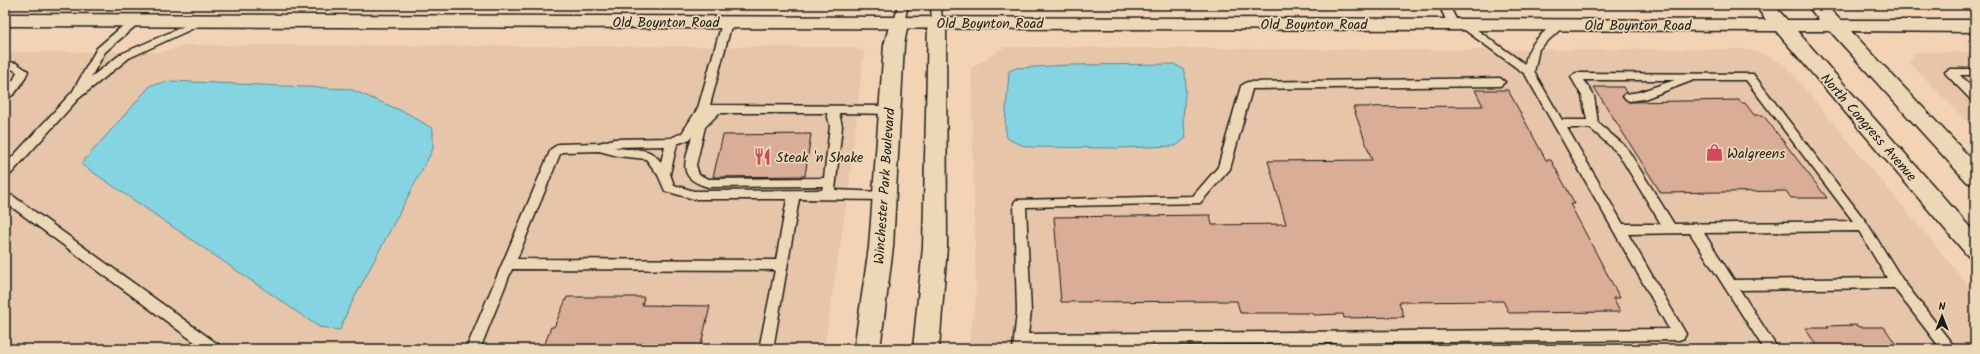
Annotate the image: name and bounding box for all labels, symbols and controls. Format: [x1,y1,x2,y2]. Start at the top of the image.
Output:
street label: Old Boynton Road [613,12,720,34]
street label: Old Boynton Road [937,13,1044,35]
street label: Old Boynton Road [1261,14,1368,36]
street label: Old Boynton Road [1585,15,1692,37]
street label: North Congress Avenue [1815,69,1922,187]
street label: Winchester Park Boulevard [869,106,901,265]
shop icon: Walgreens [1704,143,1724,163]
place label: Walgreens [1727,143,1785,165]
restaurant icon: Steak 'n Shake [753,147,773,167]
place label: Steak 'n Shake [776,147,864,169]
north arrow [1922,296,1962,336]
text: N [1939,298,1946,316]

